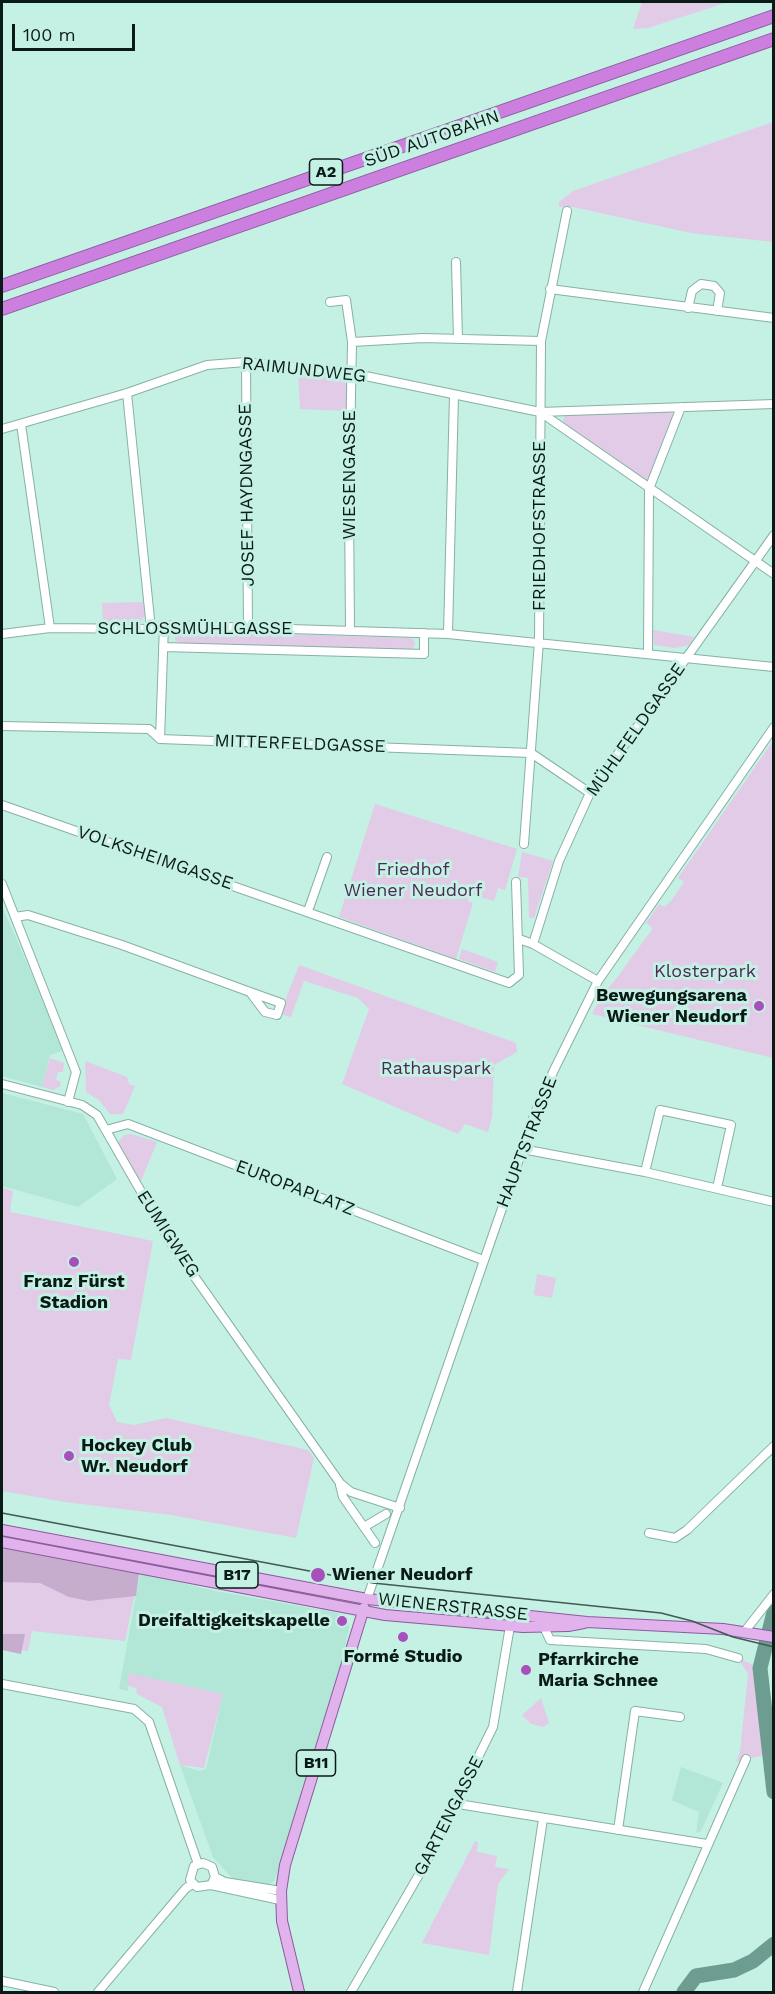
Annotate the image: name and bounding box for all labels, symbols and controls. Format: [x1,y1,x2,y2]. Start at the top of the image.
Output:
scale bar [15,12,138,50]
text: 100 m [23,24,76,45]
street label: SÜD AUTOBAHN [362,106,502,172]
road number: A2 [310,159,342,185]
street label: RAIMUNDWEG [241,353,367,387]
street label: JOSEF HAYDNGASSE [235,403,259,587]
street label: WIESENGASSE [339,410,361,540]
street label: FRIEDHOFSTRASSE [529,441,551,611]
street label: SCHLOSSMÜHLGASSE [98,618,292,640]
street label: MÜHLFELDGASSE [582,659,690,801]
street label: MITTERFELDGASSE [214,730,386,758]
street label: VOLKSHEIMGASSE [74,821,236,895]
park label: Friedhof Wiener Neudorf [344,859,482,902]
park label: Klosterpark [654,961,756,983]
place label: Bewegungsarena Wiener Neudorf [596,985,747,1028]
marker: Bewegungsarena Wiener Neudorf [752,999,766,1013]
park label: Rathauspark [381,1058,491,1080]
street label: HAUPTSTRASSE [492,1073,562,1211]
street label: EUROPAPLATZ [232,1155,358,1221]
street label: EUMIGWEG [132,1186,204,1282]
marker: Franz Fürst Stadion [67,1255,81,1269]
place label: Franz Fürst Stadion [23,1271,125,1314]
place label: Hockey Club Wr. Neudorf [81,1435,192,1478]
marker: Hockey Club Wr. Neudorf [62,1449,76,1463]
road number: B17 [216,1562,258,1588]
place label: Wiener Neudorf [332,1564,472,1586]
marker: Wiener Neudorf [309,1566,327,1584]
street label: WIENERSTRASSE [377,1588,529,1626]
place label: Dreifaltigkeitskapelle [138,1610,330,1632]
marker: Dreifaltigkeitskapelle [335,1614,349,1628]
marker: Formé Studio [396,1630,410,1644]
place label: Formé Studio [343,1646,463,1668]
place label: Pfarrkirche Maria Schnee [538,1649,658,1692]
marker: Pfarrkirche Maria Schnee [519,1663,533,1677]
road number: B11 [296,1750,336,1776]
street label: GARTENGASSE [410,1753,488,1879]

